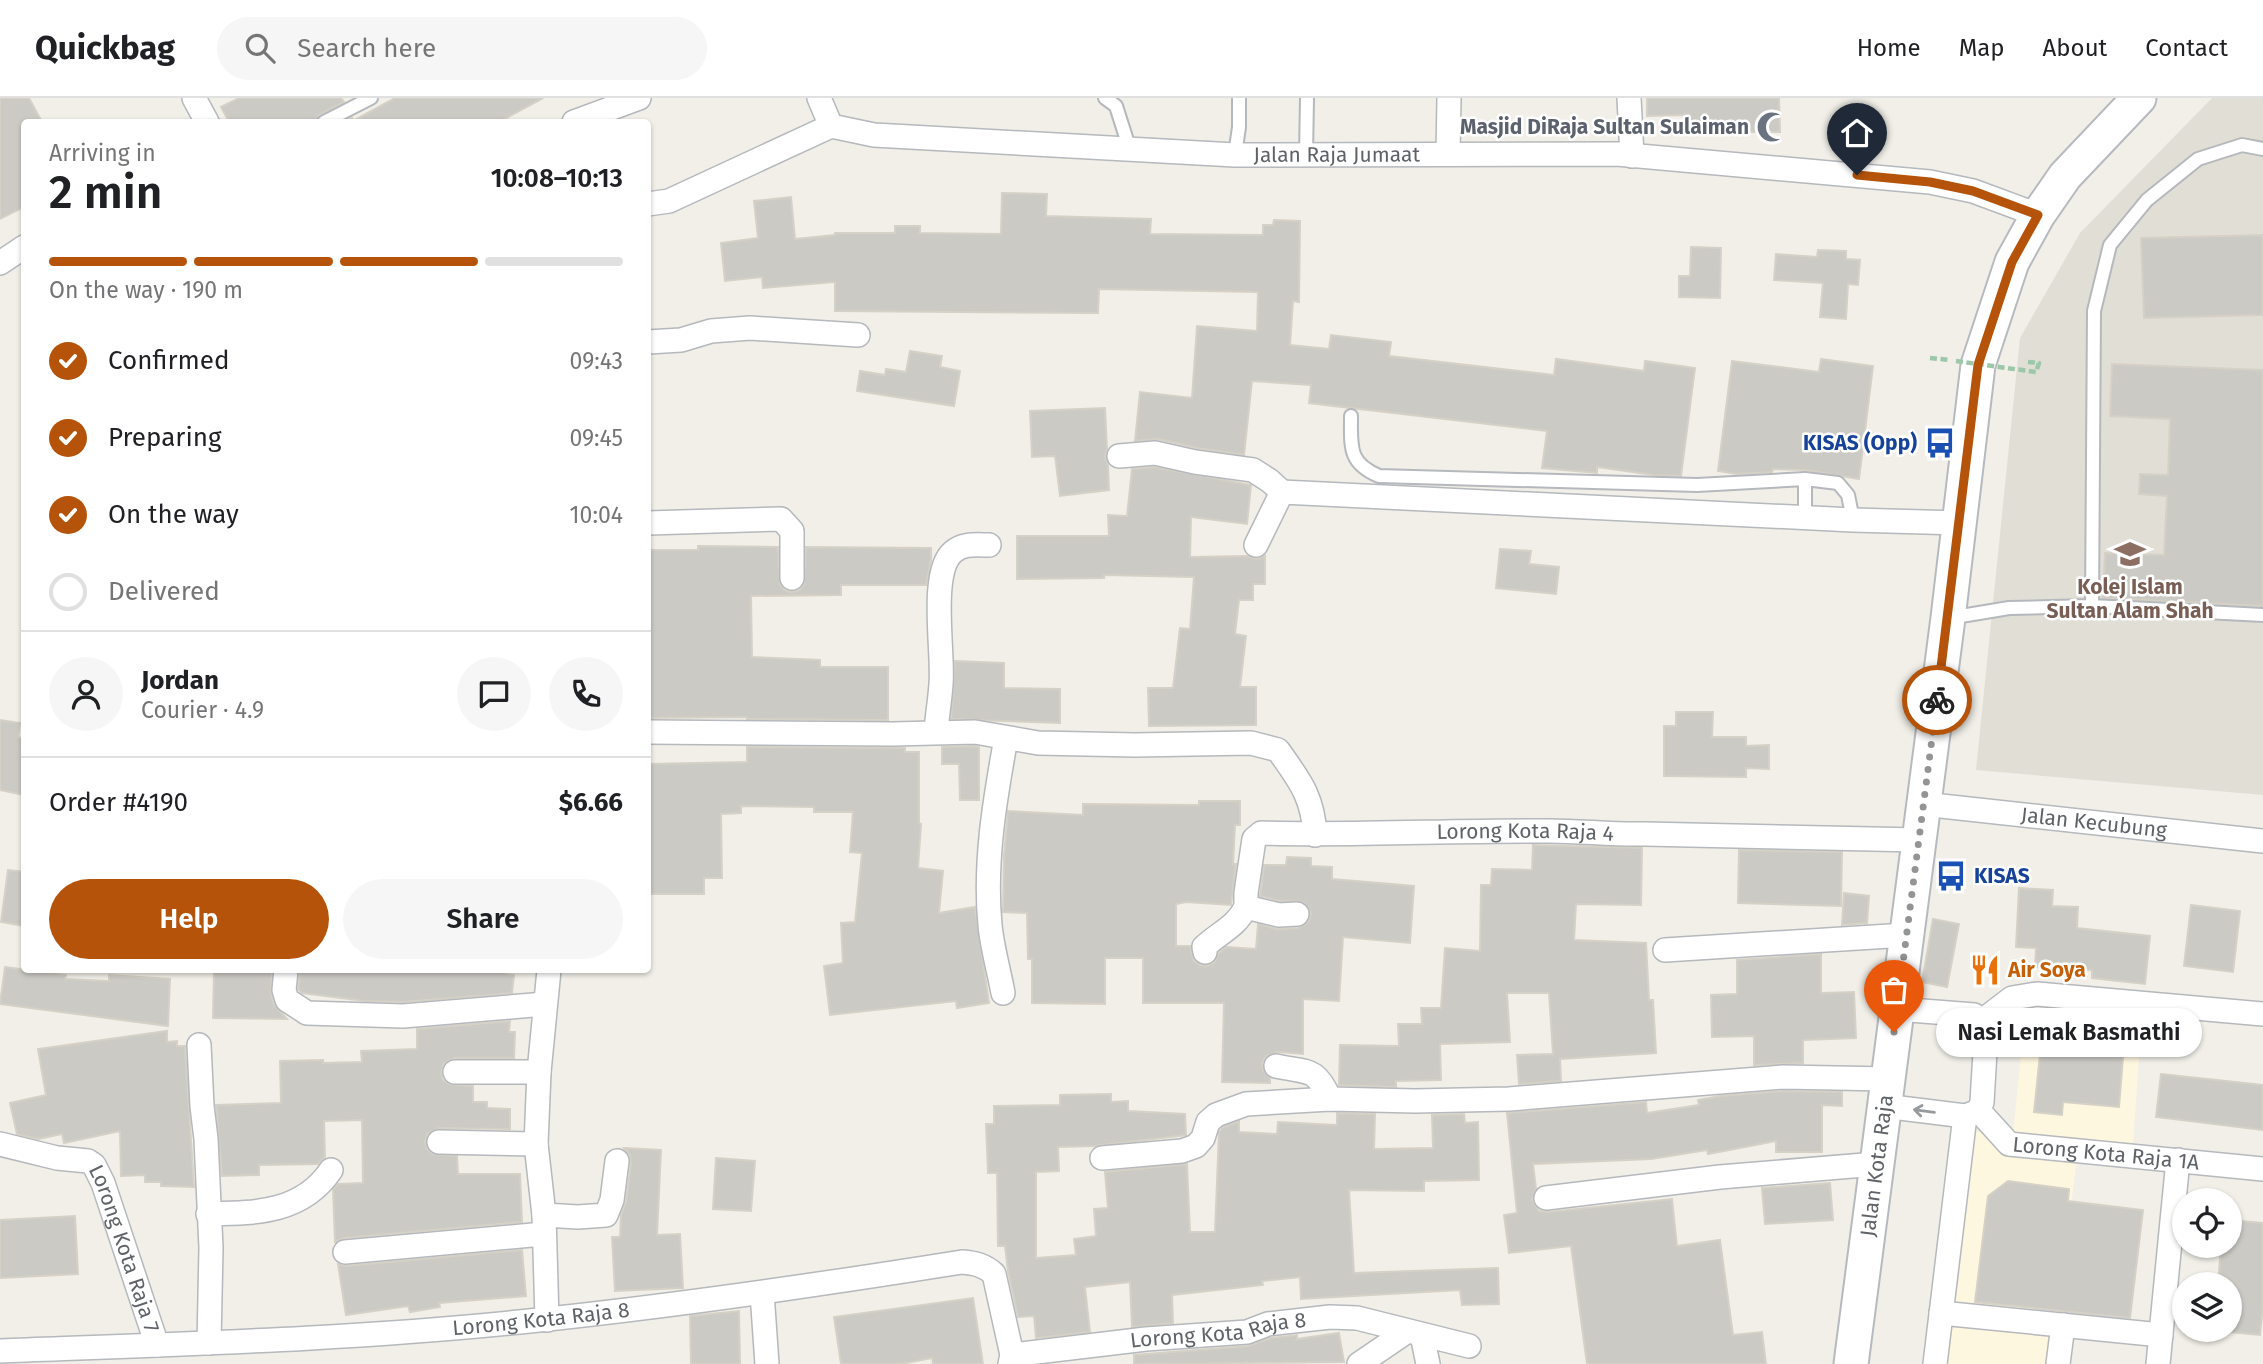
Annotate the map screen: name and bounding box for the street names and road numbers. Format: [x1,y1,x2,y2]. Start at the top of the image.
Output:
street label: Jalan Raja Jumaat [1253,142,1421,168]
street label: Jalan Kecubung [2020,802,2168,843]
street label: Lorong Kota Raja 4 [1436,818,1614,847]
street label: Jalan Kota Raja [1855,1093,1899,1238]
street label: Lorong Kota Raja 1A [2011,1131,2200,1176]
street label: Lorong Kota Raja 7 [83,1160,165,1336]
street label: Lorong Kota Raja 8 [451,1297,631,1341]
street label: Lorong Kota Raja 8 [1129,1307,1307,1354]

